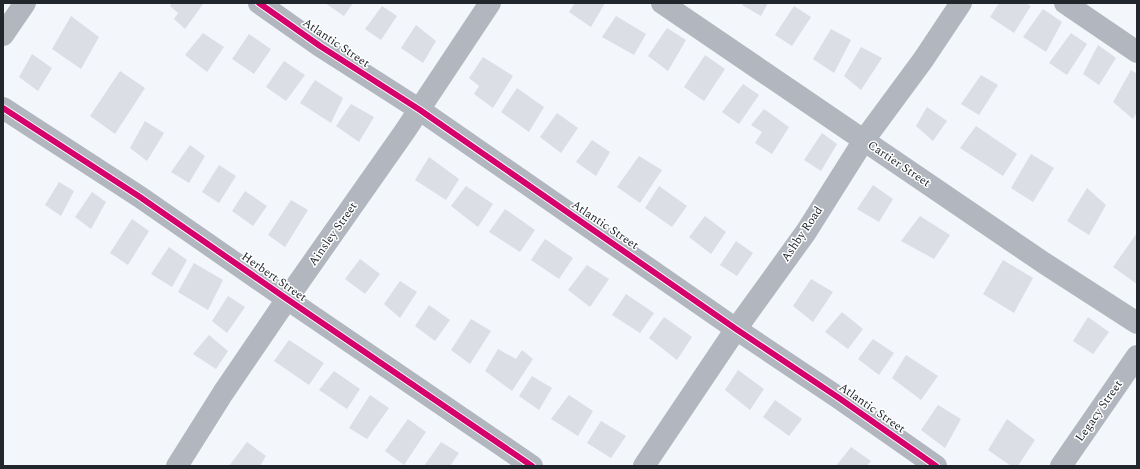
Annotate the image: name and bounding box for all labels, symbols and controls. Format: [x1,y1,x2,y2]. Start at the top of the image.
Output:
street label: Atlantic Street [299,13,373,73]
street label: Cartier Street [864,136,934,192]
street label: Atlantic Street [568,195,642,255]
street label: Ainsley Street [304,198,362,270]
street label: Ashby Road [776,202,828,266]
street label: Herbert Street [237,247,311,307]
street label: Legacy Street [1071,376,1127,446]
street label: Atlantic Street [835,378,909,438]

